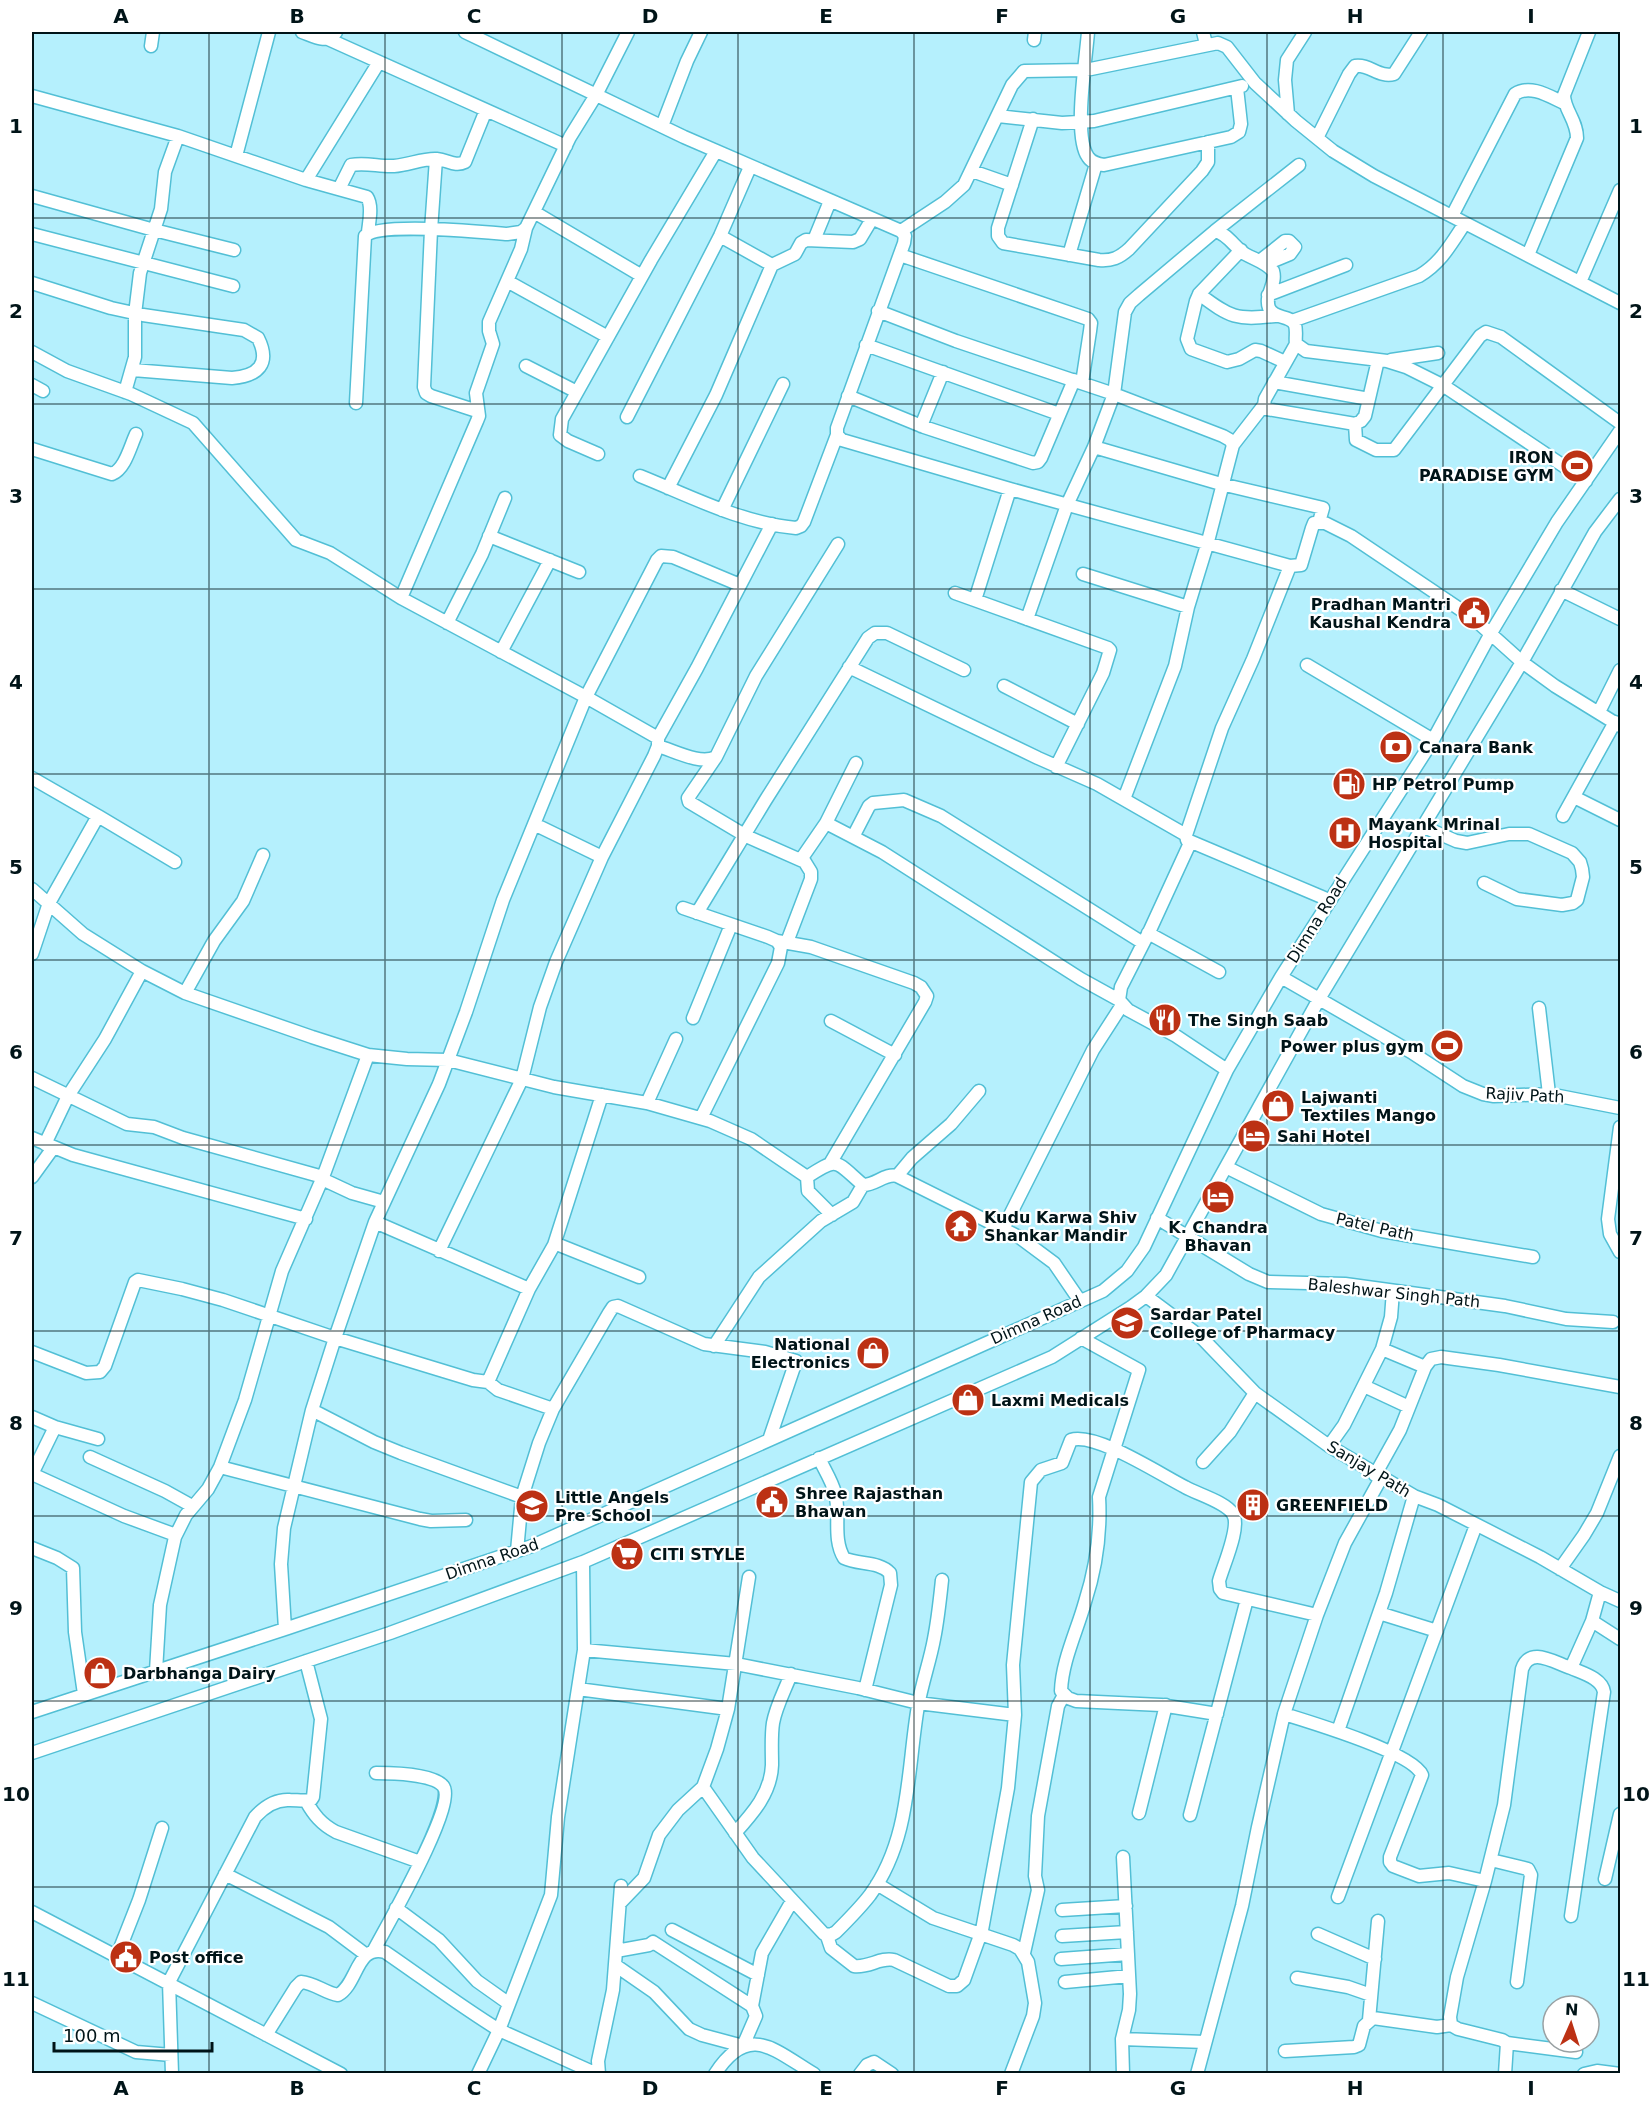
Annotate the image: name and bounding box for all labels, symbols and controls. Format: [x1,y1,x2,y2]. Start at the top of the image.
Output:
text: A [113,4,129,28]
text: B [289,4,305,28]
text: C [467,4,481,28]
text: D [642,4,658,28]
text: E [819,4,833,28]
text: F [995,4,1009,28]
text: G [1170,4,1186,28]
text: H [1347,4,1363,28]
text: I [1527,4,1535,28]
text: 1 [9,114,23,138]
text: 1 [1629,114,1643,138]
text: 2 [9,299,23,323]
text: 2 [1629,299,1643,323]
place label: IRON PARADISE GYM [1419,448,1554,485]
sports icon: IRON PARADISE GYM [1559,448,1595,484]
text: 3 [9,484,23,508]
text: 3 [1629,484,1643,508]
place label: Pradhan Mantri Kaushal Kendra [1309,595,1451,632]
public building icon: Pradhan Mantri Kaushal Kendra [1456,595,1492,631]
text: 4 [9,670,23,694]
text: 4 [1629,670,1643,694]
bank icon: Canara Bank [1378,729,1414,765]
place label: Canara Bank [1419,738,1533,757]
fuel station icon: HP Petrol Pump [1331,766,1367,802]
place label: HP Petrol Pump [1372,775,1514,794]
hospital icon: Mayank Mrinal Hospital [1327,815,1363,851]
place label: Mayank Mrinal Hospital [1368,815,1500,852]
text: 5 [9,855,23,879]
text: 5 [1629,855,1643,879]
street label: Dimna Road [1283,874,1351,966]
restaurant icon: The Singh Saab [1147,1002,1183,1038]
place label: The Singh Saab [1188,1011,1328,1030]
sports icon: Power plus gym [1429,1028,1465,1064]
place label: Power plus gym [1280,1037,1424,1056]
text: 6 [9,1040,23,1064]
text: 6 [1629,1040,1643,1064]
street label: Rajiv Path [1485,1083,1565,1107]
shop icon: Lajwanti Textiles Mango [1260,1088,1296,1124]
place label: Lajwanti Textiles Mango [1301,1088,1436,1125]
hotel icon: Sahi Hotel [1236,1118,1272,1154]
place label: Sahi Hotel [1277,1127,1370,1146]
hotel icon: K. Chandra Bhavan [1200,1179,1236,1215]
temple icon: Kudu Karwa Shiv Shankar Mandir [943,1208,979,1244]
place label: Kudu Karwa Shiv Shankar Mandir [984,1208,1138,1245]
street label: Patel Path [1334,1209,1416,1245]
place label: K. Chandra Bhavan [1168,1218,1268,1255]
text: 7 [9,1226,23,1250]
text: 7 [1629,1226,1643,1250]
street label: Baleshwar Singh Path [1307,1274,1481,1312]
street label: Dimna Road [988,1291,1084,1349]
school or university icon: Sardar Patel College of Pharmacy [1109,1305,1145,1341]
place label: Sardar Patel College of Pharmacy [1150,1305,1336,1342]
place label: National Electronics [751,1335,850,1372]
shop icon: National Electronics [855,1335,891,1371]
shop icon: Laxmi Medicals [950,1382,986,1418]
place label: Laxmi Medicals [991,1391,1129,1410]
text: 8 [9,1411,23,1435]
text: 8 [1629,1411,1643,1435]
street label: Sanjay Path [1324,1437,1414,1501]
public building icon: Shree Rajasthan Bhawan [754,1484,790,1520]
place label: Shree Rajasthan Bhawan [795,1484,943,1521]
building icon: GREENFIELD [1235,1487,1271,1523]
school or university icon: Little Angels Pre School [514,1488,550,1524]
place label: Little Angels Pre School [555,1488,669,1525]
place label: GREENFIELD [1276,1496,1388,1515]
street label: Dimna Road [443,1534,541,1584]
supermarket icon: CITI STYLE [609,1536,645,1572]
place label: CITI STYLE [650,1545,745,1564]
text: 9 [9,1596,23,1620]
text: 9 [1629,1596,1643,1620]
shop icon: Darbhanga Dairy [82,1655,118,1691]
place label: Darbhanga Dairy [123,1664,276,1683]
text: 10 [2,1782,30,1806]
text: 10 [1622,1782,1650,1806]
public building icon: Post office [108,1939,144,1975]
place label: Post office [149,1948,244,1967]
text: 11 [2,1967,30,1991]
text: 11 [1622,1967,1650,1991]
north arrow [1541,1994,1601,2054]
text: N [1565,2000,1579,2019]
scale bar [54,2015,212,2053]
text: 100 m [63,2025,121,2046]
text: A [113,2076,129,2100]
text: B [289,2076,305,2100]
text: C [467,2076,481,2100]
text: D [642,2076,658,2100]
text: E [819,2076,833,2100]
text: F [995,2076,1009,2100]
text: G [1170,2076,1186,2100]
text: H [1347,2076,1363,2100]
text: I [1527,2076,1535,2100]

